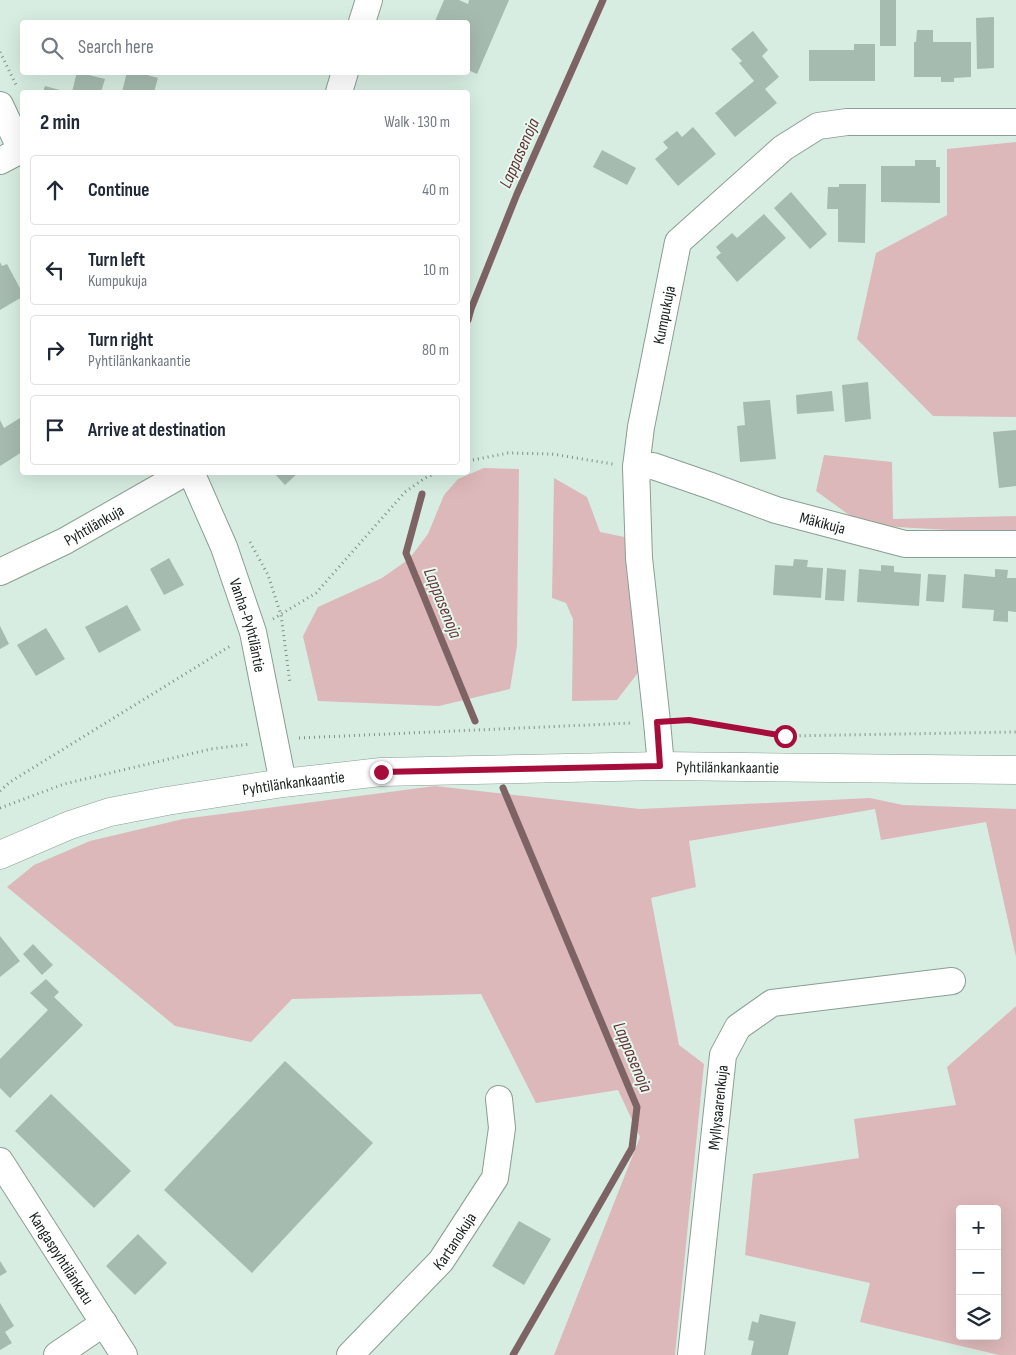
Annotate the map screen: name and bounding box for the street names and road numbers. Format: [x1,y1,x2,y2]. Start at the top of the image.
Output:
street label: Kumpukuja [650,284,680,346]
street label: Pyhtilänkuja [61,501,128,551]
street label: Mäkikuja [797,509,847,539]
street label: Vanha-Pyhtiläntie [224,576,269,674]
street label: Pyhtilänkankaantie [676,758,779,778]
street label: Pyhtilänkankaantie [241,768,346,800]
street label: Myllysaarenkuja [705,1064,733,1151]
street label: Kangaspyhtilänkatu [24,1209,97,1308]
street label: Kartanokuja [430,1209,481,1274]

